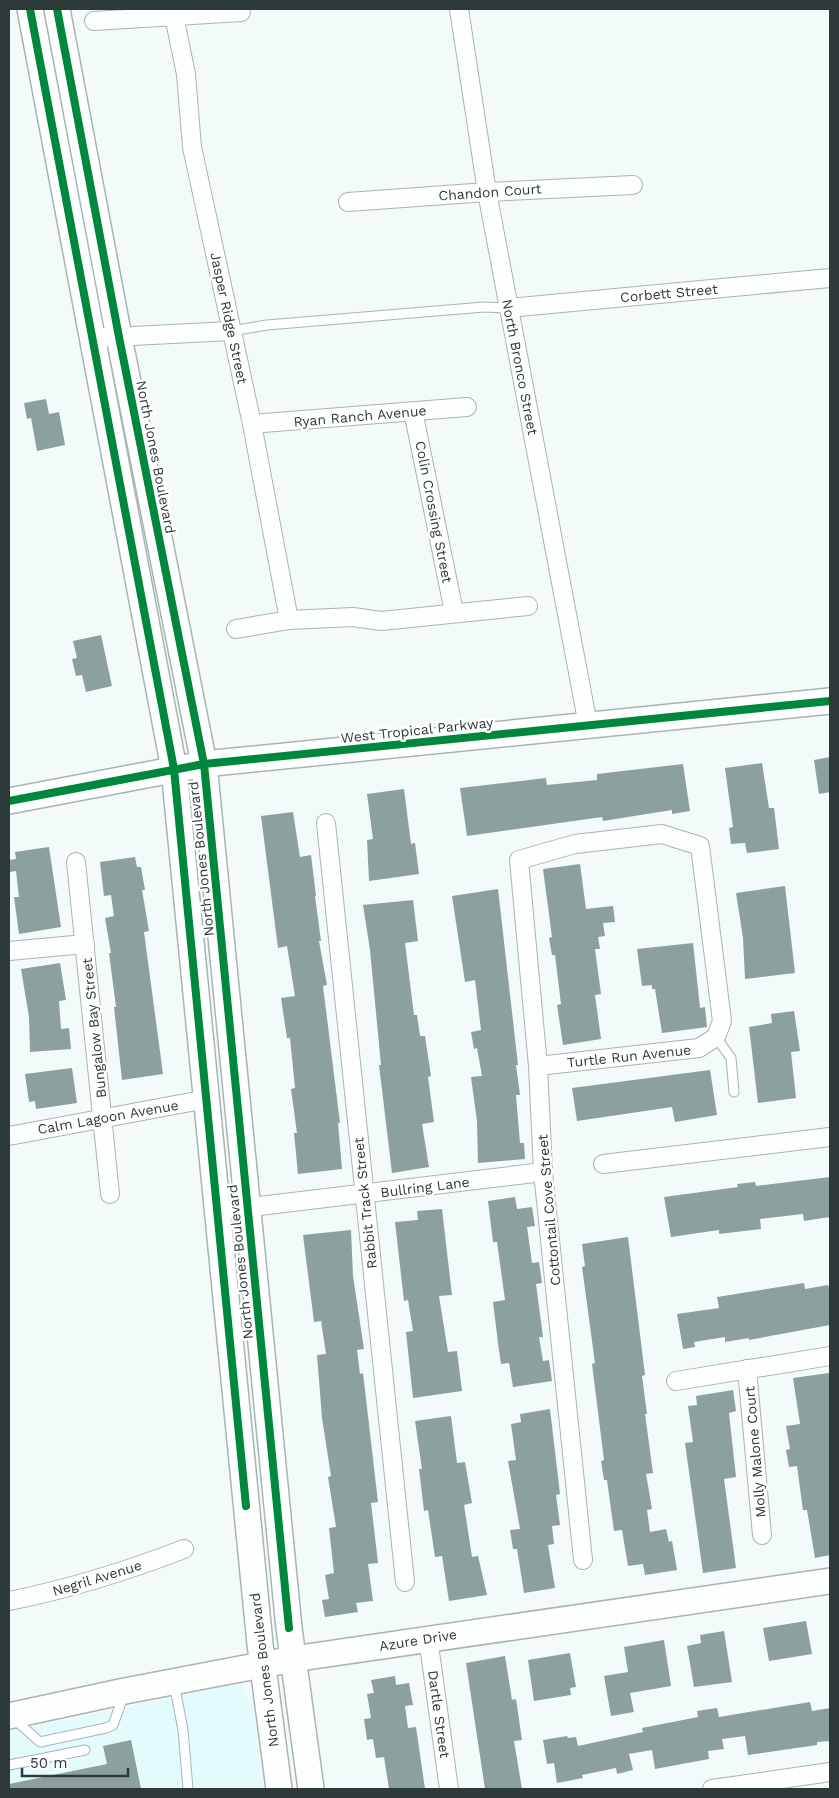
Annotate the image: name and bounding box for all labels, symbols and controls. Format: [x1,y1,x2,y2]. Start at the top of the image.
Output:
street label: Chandon Court [438,180,542,204]
street label: Jasper Ridge Street [207,251,251,385]
street label: Corbett Street [619,281,719,305]
street label: North Bronco Street [499,298,541,436]
street label: North Jones Boulevard [133,379,179,535]
street label: Ryan Ranch Avenue [293,402,427,430]
street label: Colin Crossing Street [412,440,456,585]
street label: West Tropical Parkway [340,714,495,746]
street label: North Jones Boulevard [185,781,217,937]
street label: Bungalow Bay Street [79,957,109,1099]
street label: Turtle Run Avenue [566,1042,692,1070]
street label: Calm Lagoon Avenue [36,1097,180,1137]
street label: Cottontail Cove Street [534,1133,564,1286]
street label: Rabbit Track Street [350,1136,380,1270]
street label: Bullring Lane [380,1174,470,1200]
street label: North Jones Boulevard [224,1184,256,1340]
street label: Molly Malone Court [741,1385,769,1518]
street label: Negril Avenue [50,1557,144,1599]
street label: North Jones Boulevard [247,1592,281,1748]
street label: Azure Drive [378,1626,458,1654]
street label: Dartle Street [425,1669,453,1759]
scale bar [22,1746,129,1778]
text: 50 m [30,1754,67,1772]

